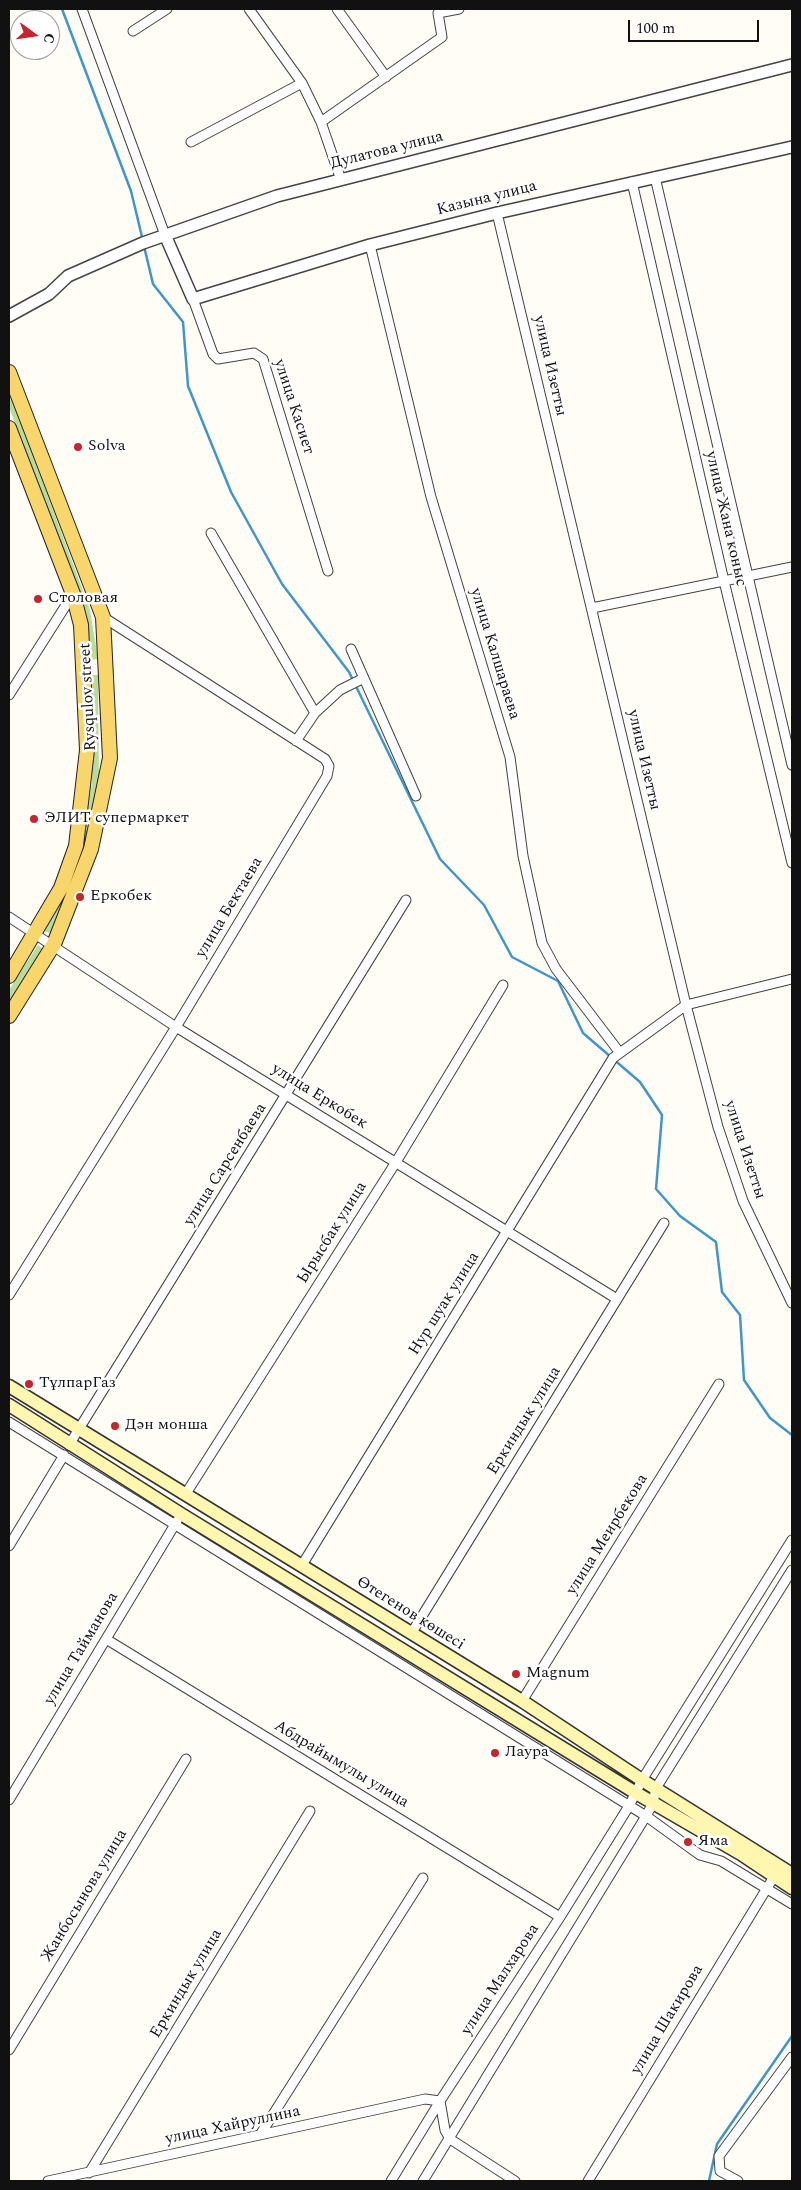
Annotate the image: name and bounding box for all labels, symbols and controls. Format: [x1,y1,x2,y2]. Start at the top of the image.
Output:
north arrow [10,10,60,60]
scale bar [631,10,762,42]
text: 100 m [636,17,675,40]
text: С [38,31,60,46]
street label: Дулатова улица [329,128,445,174]
street label: Казына улица [435,177,539,221]
street label: улица Изетты [528,314,570,418]
street label: улица Касиет [269,357,317,457]
place label: Solva [88,437,126,457]
marker: Solva [72,441,84,453]
street label: улица Жана коныс [700,450,750,588]
street label: улица Калшараева [465,586,523,722]
place label: Столовая [48,589,118,609]
marker: Столовая [32,593,44,605]
street label: Rysqulov street [77,642,101,752]
street label: улица Изетты [622,708,664,812]
place label: ЭЛИТ супермаркет [44,809,189,829]
marker: ЭЛИТ супермаркет [28,813,40,825]
street label: улица Бектаева [192,854,268,962]
place label: Еркобек [90,887,152,907]
marker: Еркобек [74,891,86,903]
street label: улица Еркобек [268,1060,370,1134]
street label: улица Изетты [719,1098,769,1202]
street label: улица Сарсенбаева [180,1100,272,1230]
street label: Ырысбак улица [294,1179,372,1287]
street label: Нур шуак улица [406,1249,484,1359]
street label: Еркиндык улица [484,1363,566,1479]
place label: ТұлпарГаз [39,1374,116,1394]
marker: ТұлпарГаз [23,1378,35,1390]
place label: Дән монша [125,1416,208,1436]
marker: Дән монша [109,1420,121,1432]
street label: улица Меирбекова [563,1471,653,1599]
street label: Өтегенов көшесі [352,1573,468,1655]
street label: улица Тайманова [41,1589,123,1709]
place label: Magnum [526,1664,590,1684]
marker: Magnum [510,1668,522,1680]
street label: Абдрайымулы улица [270,1717,412,1813]
place label: Лаура [505,1743,549,1763]
marker: Лаура [489,1747,501,1759]
street label: Жанбосынова улица [38,1826,132,1966]
place label: Яма [698,1832,728,1852]
marker: Яма [682,1836,694,1848]
street label: улица Малхарова [458,1921,544,2039]
street label: Еркиндык улица [147,1926,227,2042]
street label: улица Шакирова [628,1962,708,2078]
street label: улица Хайруллина [164,2102,302,2150]

